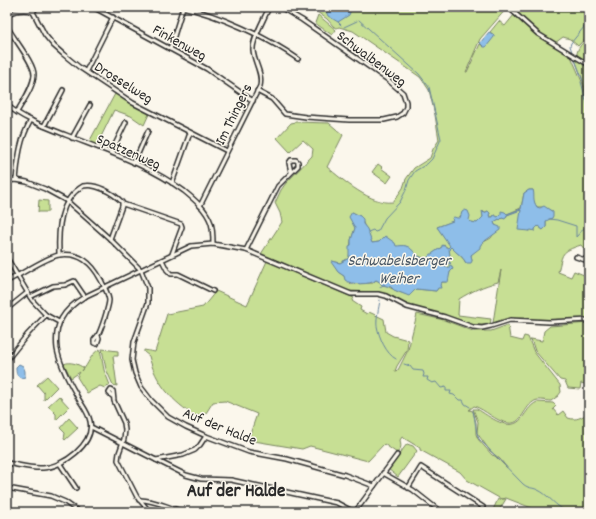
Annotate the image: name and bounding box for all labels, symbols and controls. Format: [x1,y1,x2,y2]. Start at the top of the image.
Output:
street label: Finkenweg [148,20,210,68]
street label: Schwalbenweg [331,26,410,93]
street label: Drosselweg [89,57,157,110]
street label: Im Thingers [210,80,259,149]
street label: Spatzenweg [93,129,164,177]
water label: Schwabelsberger Weiher [347,250,453,291]
street label: Auf der Halde [179,403,260,453]
district label: Auf der Halde [187,479,285,506]

